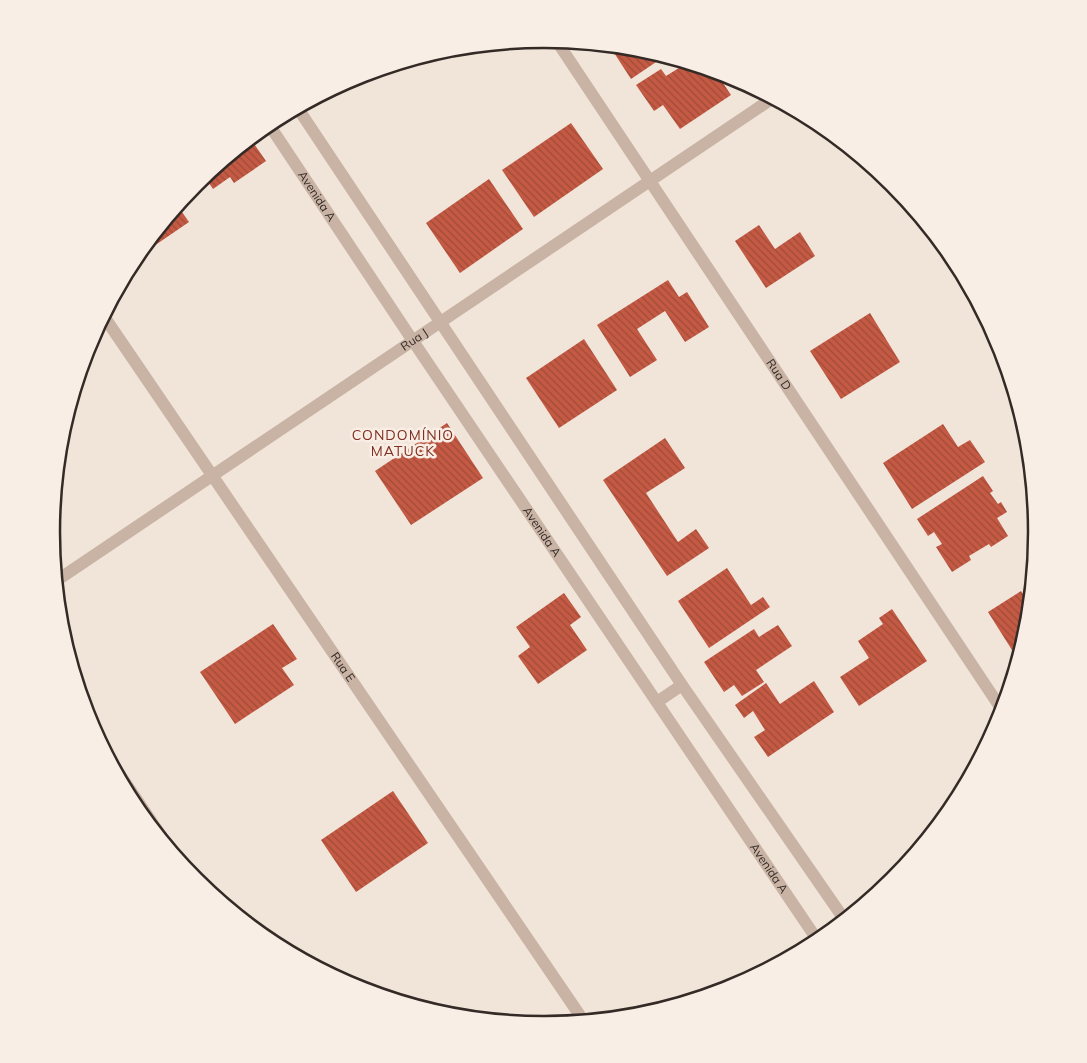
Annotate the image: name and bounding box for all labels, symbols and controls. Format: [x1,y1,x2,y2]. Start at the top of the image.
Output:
street label: Avenida A [295,168,339,224]
street label: Rua J [398,325,430,354]
street label: Rua D [763,356,795,393]
district label: CONDOMÍNIO MATUCK [352,426,454,460]
street label: Avenida A [520,503,565,560]
street label: Rua E [328,649,359,685]
street label: Avenida A [747,840,792,896]

